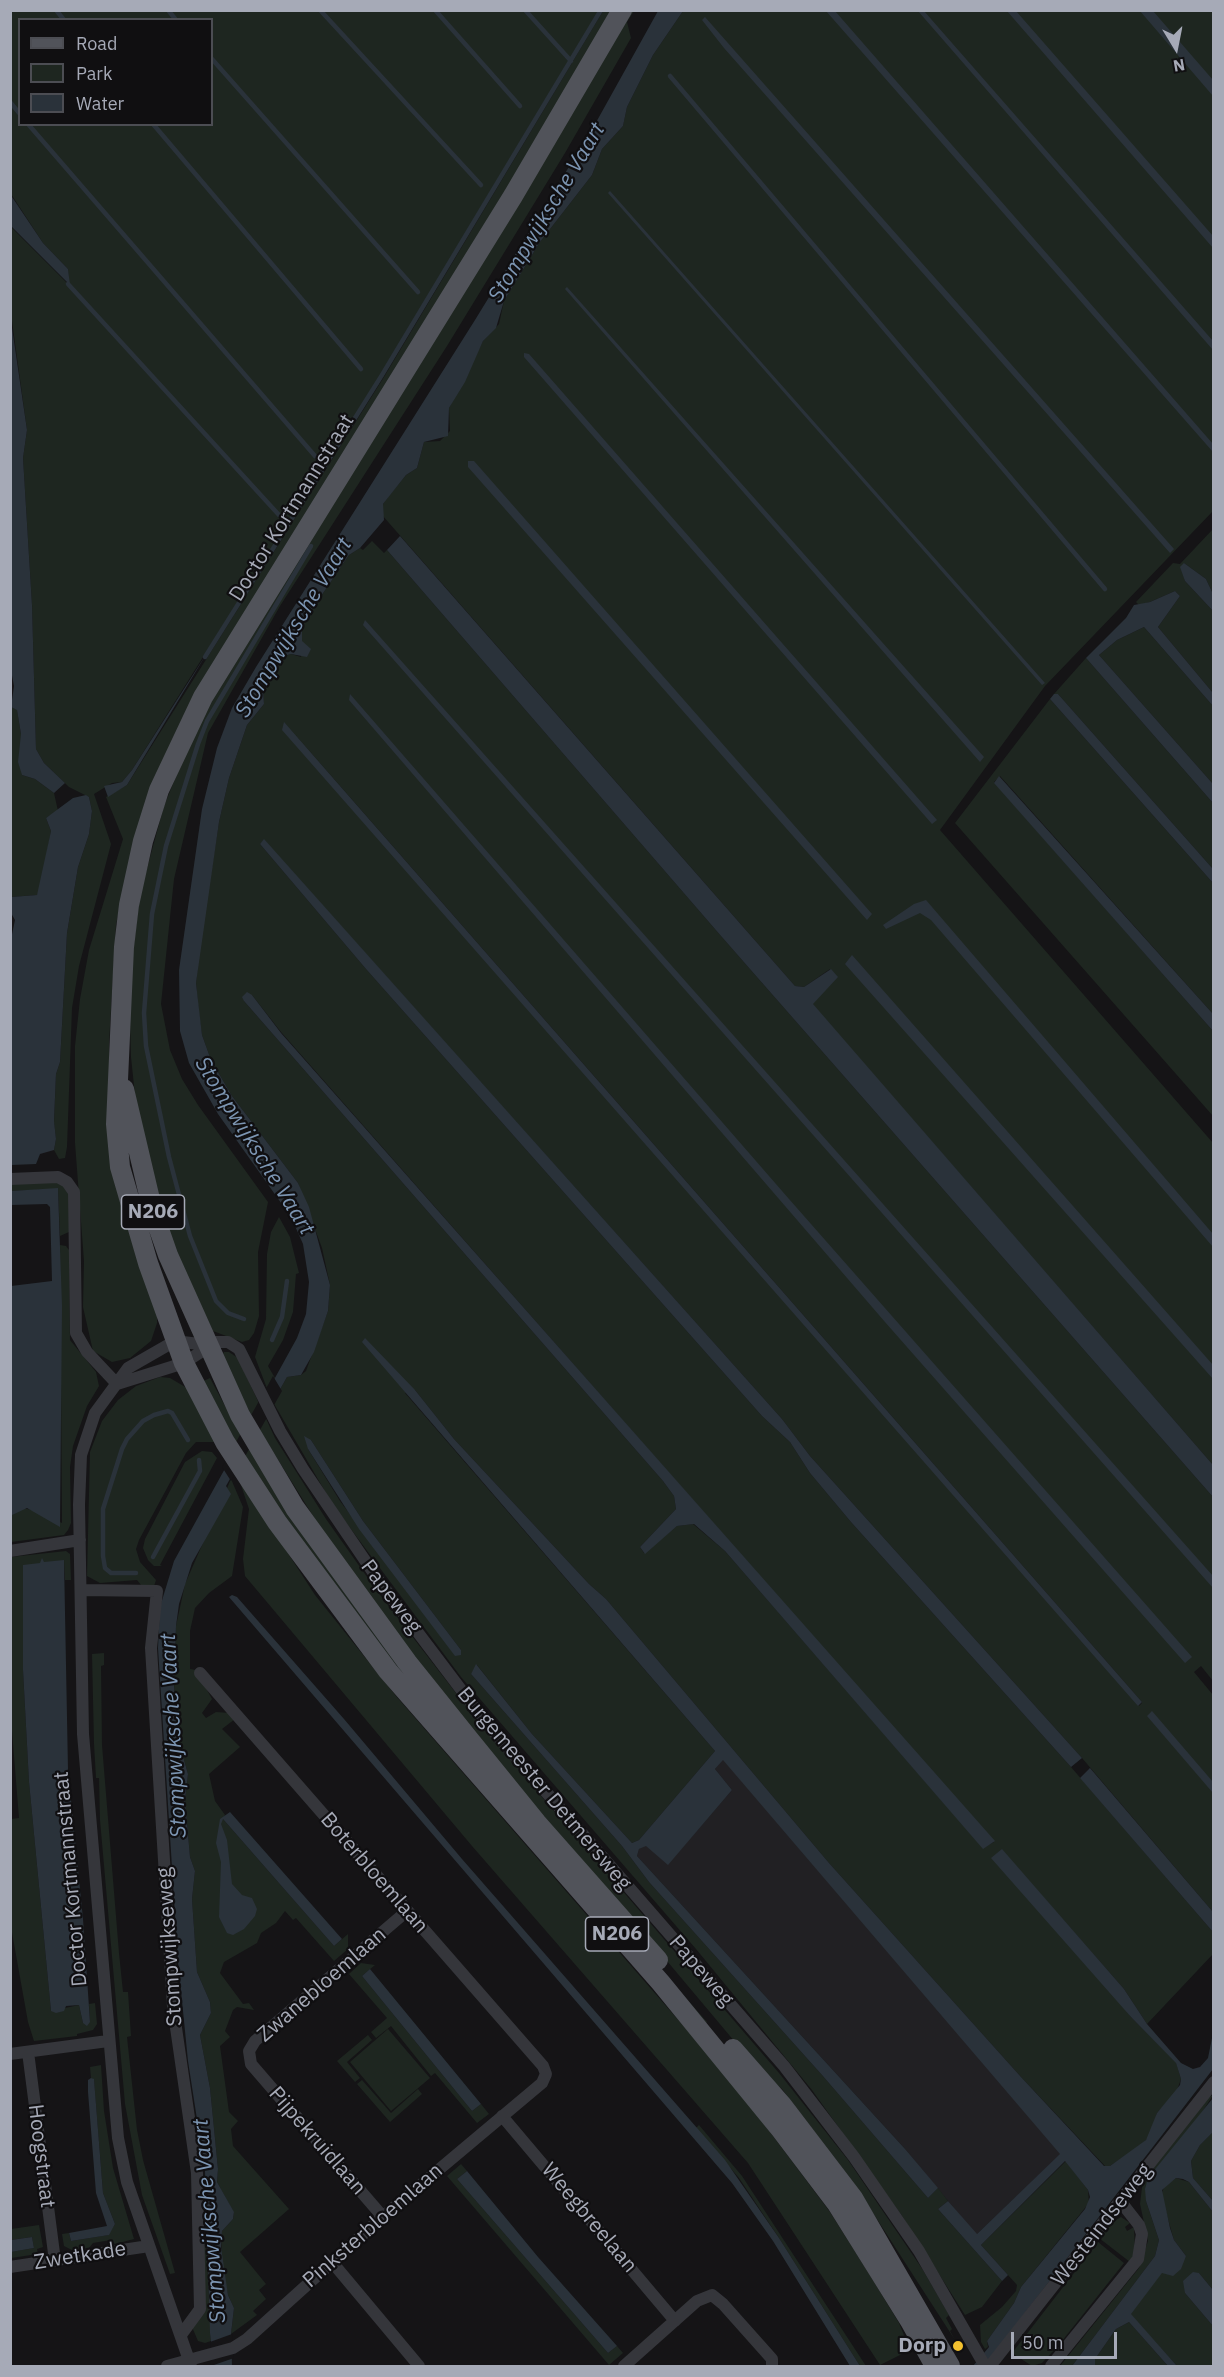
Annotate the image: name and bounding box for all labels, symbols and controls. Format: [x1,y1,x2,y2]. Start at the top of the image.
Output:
legend [18,18,213,126]
north arrow [1146,18,1206,78]
text: Road [76,32,117,55]
text: N [1172,55,1187,77]
text: Park [76,62,112,85]
text: Water [76,92,124,115]
water label: Stompwijksche Vaart [483,118,611,308]
street label: Doctor Kortmannstraat [224,410,360,606]
water label: Stompwijksche Vaart [230,533,358,723]
water label: Stompwijksche Vaart [189,1052,319,1240]
road number: N206 [122,1195,184,1229]
street label: Papeweg [355,1555,427,1639]
water label: Stompwijksche Vaart [155,1633,193,1839]
street label: Burgemeester Detmersweg [452,1682,636,1896]
street label: Doctor Kortmannstraat [49,1770,93,1988]
street label: Boterbloemlaan [315,1808,433,1938]
street label: Stompwijkseweg [152,1867,188,2027]
road number: N206 [586,1917,648,1951]
street label: Zwanebloemlaan [252,1922,392,2048]
street label: Papeweg [663,1930,739,2012]
street label: Pijpekruidlaan [263,2082,371,2200]
street label: Hoogstraat [22,2103,60,2209]
water label: Stompwijksche Vaart [188,2118,232,2324]
street label: Pinksterbloemlaan [298,2158,448,2294]
street label: Weegbreelaan [536,2158,642,2278]
street label: Westeindseweg [1046,2159,1158,2291]
street label: Zwetkade [32,2236,128,2276]
scale bar [1014,2320,1120,2358]
text: 50 m [1022,2331,1064,2354]
place label: Dorp [898,2333,946,2359]
marker: Dorp [951,2339,965,2353]

